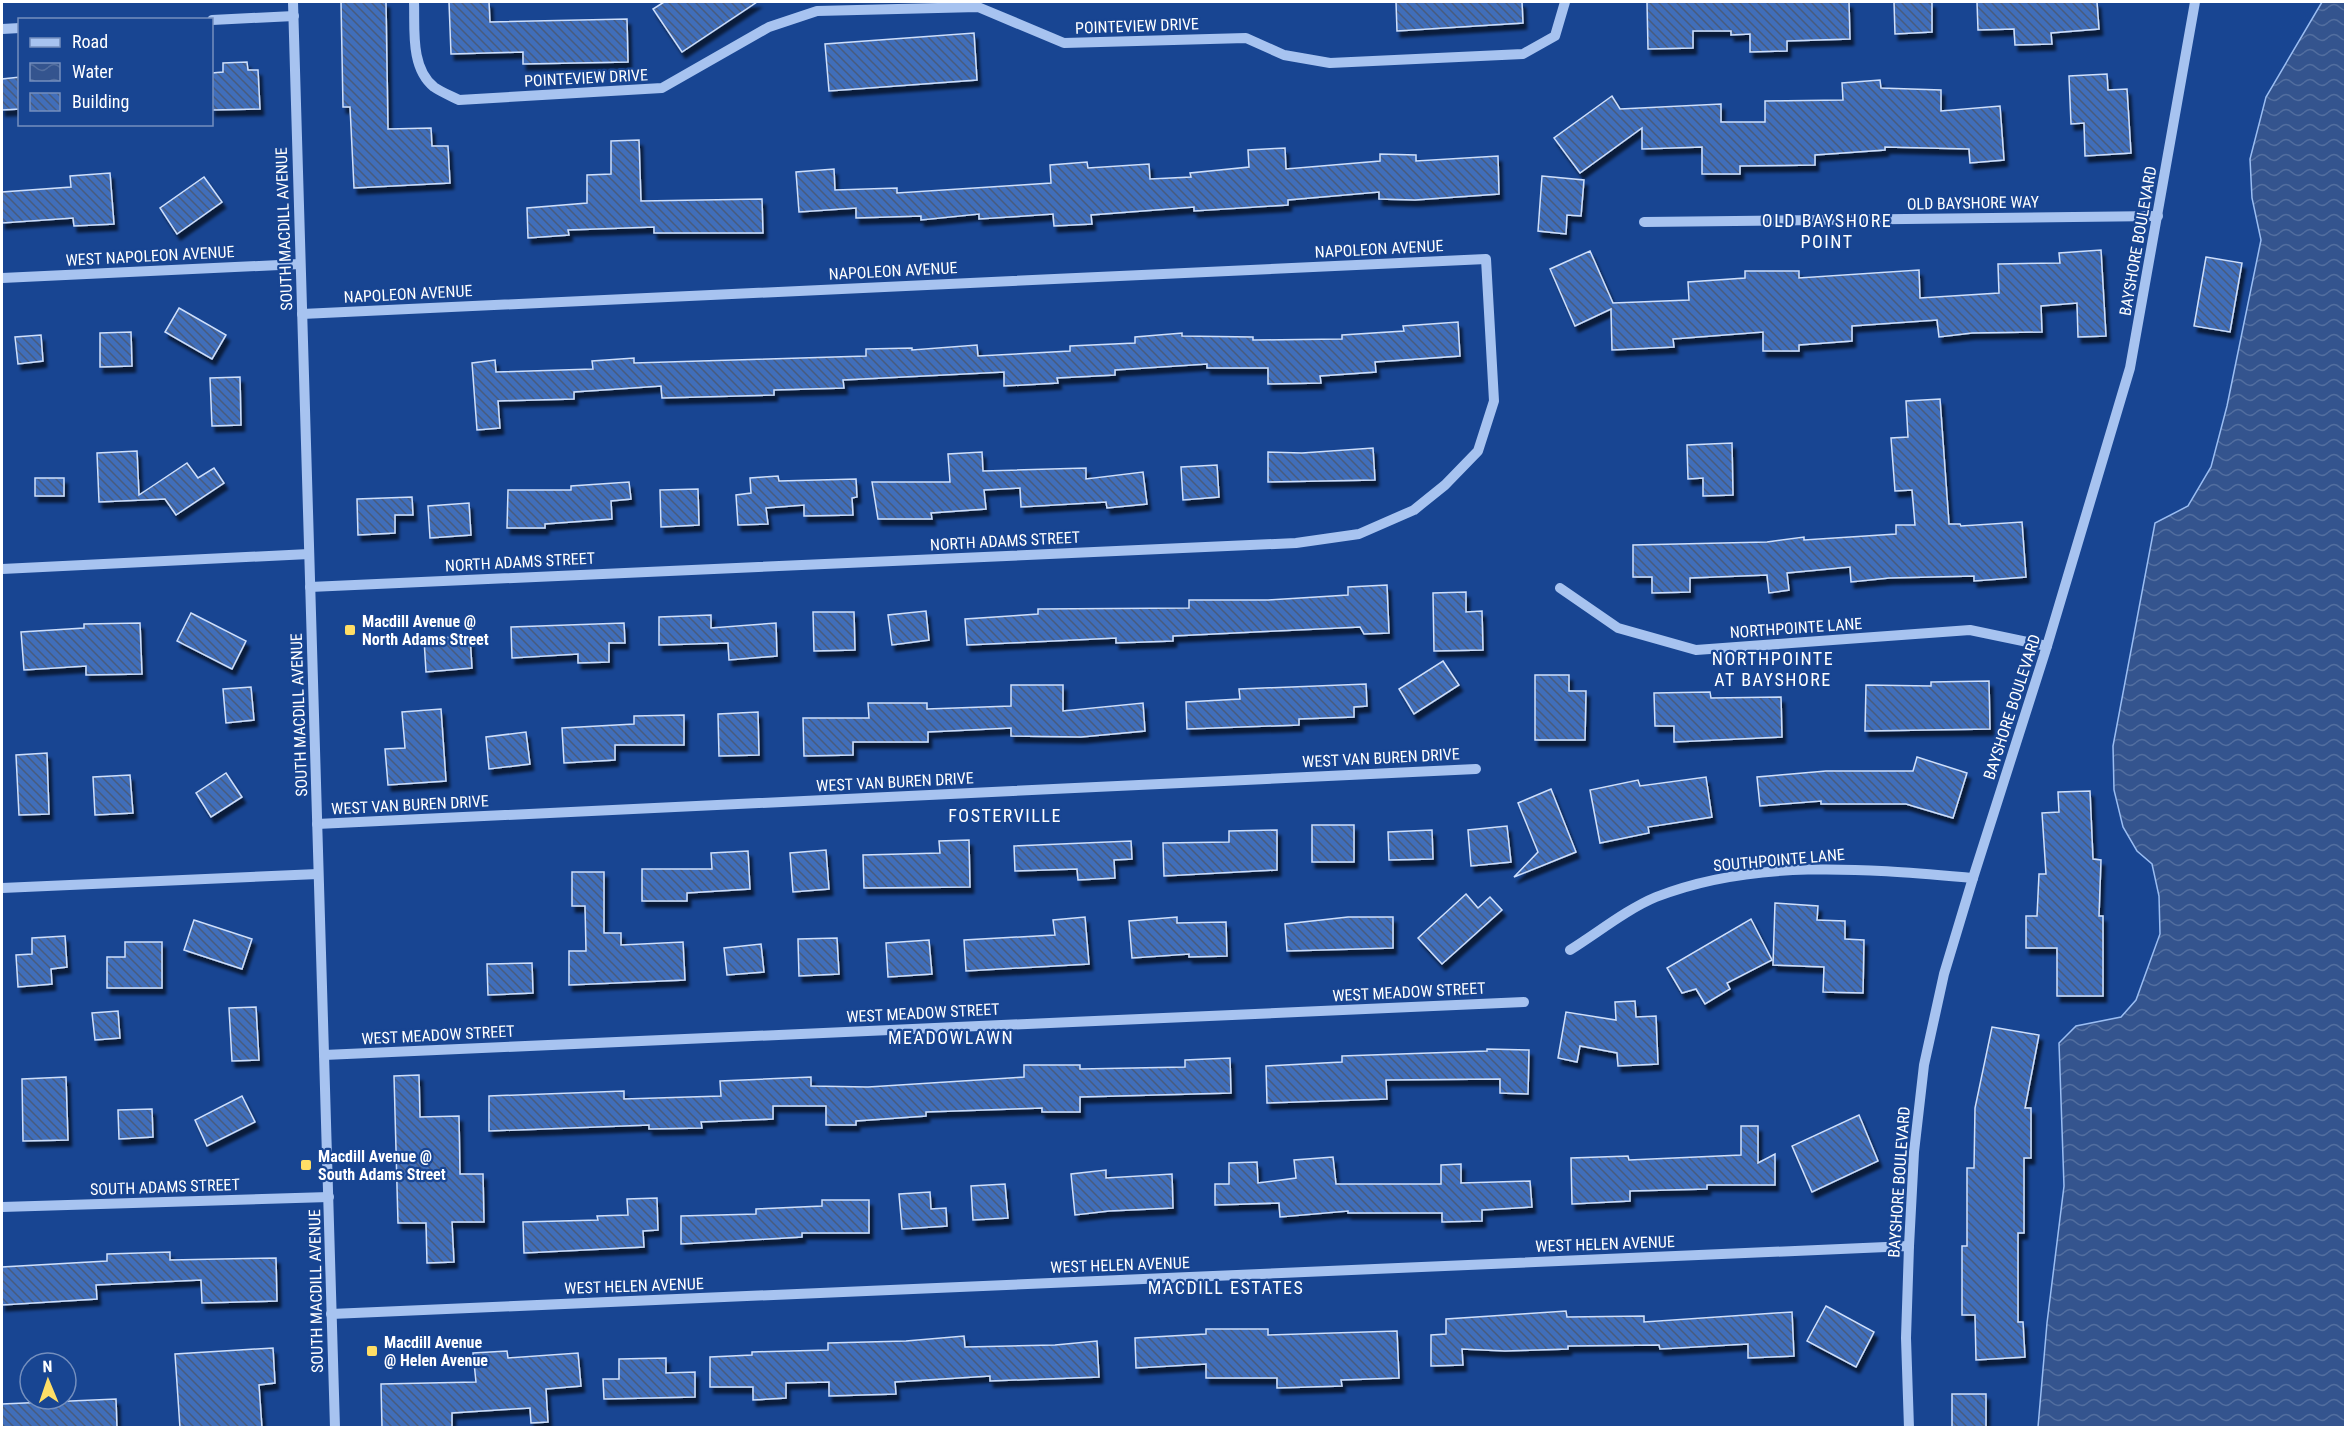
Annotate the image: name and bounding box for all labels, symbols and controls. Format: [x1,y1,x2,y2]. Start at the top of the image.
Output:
street label: POINTEVIEW DRIVE [1075,14,1199,38]
legend [18,18,213,126]
text: Road [72,31,108,52]
text: Water [72,61,114,82]
street label: POINTEVIEW DRIVE [524,65,648,91]
text: Building [72,91,129,112]
street label: SOUTH MACDILL AVENUE [272,147,296,311]
street label: BAYSHORE BOULEVARD [2115,165,2161,317]
street label: OLD BAYSHORE WAY [1907,192,2040,214]
district label: OLD BAYSHORE POINT [1762,210,1892,252]
street label: NAPOLEON AVENUE [1314,236,1444,262]
street label: WEST NAPOLEON AVENUE [65,242,235,270]
street label: NAPOLEON AVENUE [828,258,958,284]
street label: NAPOLEON AVENUE [343,281,473,307]
street label: NORTH ADAMS STREET [929,528,1081,554]
street label: NORTH ADAMS STREET [444,549,596,575]
place label: Macdill Avenue @ North Adams Street [362,612,489,649]
street label: NORTHPOINTE LANE [1729,614,1863,642]
marker: Macdill Avenue @ North Adams Street [343,623,357,637]
street label: BAYSHORE BOULEVARD [1980,632,2044,782]
street label: SOUTH MACDILL AVENUE [287,633,311,797]
district label: NORTHPOINTE AT BAYSHORE [1712,648,1834,690]
street label: WEST VAN BUREN DRIVE [1302,744,1460,772]
street label: WEST VAN BUREN DRIVE [816,768,974,796]
street label: WEST VAN BUREN DRIVE [331,791,489,819]
district label: FOSTERVILLE [948,805,1062,826]
street label: SOUTHPOINTE LANE [1712,845,1846,875]
street label: WEST MEADOW STREET [1332,978,1486,1006]
street label: WEST MEADOW STREET [846,999,1000,1027]
street label: WEST MEADOW STREET [361,1021,515,1049]
district label: MEADOWLAWN [888,1027,1014,1048]
street label: BAYSHORE BOULEVARD [1884,1106,1914,1258]
place label: Macdill Avenue @ South Adams Street [318,1147,446,1184]
marker: Macdill Avenue @ South Adams Street [299,1158,313,1172]
street label: SOUTH ADAMS STREET [90,1175,240,1199]
street label: SOUTH MACDILL AVENUE [305,1209,327,1373]
street label: WEST HELEN AVENUE [1535,1232,1675,1256]
street label: WEST HELEN AVENUE [1050,1253,1190,1277]
street label: WEST HELEN AVENUE [564,1274,704,1298]
district label: MACDILL ESTATES [1148,1277,1304,1298]
place label: Macdill Avenue @ Helen Avenue [384,1333,488,1370]
marker: Macdill Avenue @ Helen Avenue [365,1344,379,1358]
north arrow [18,1351,78,1411]
text: N [42,1357,53,1376]

